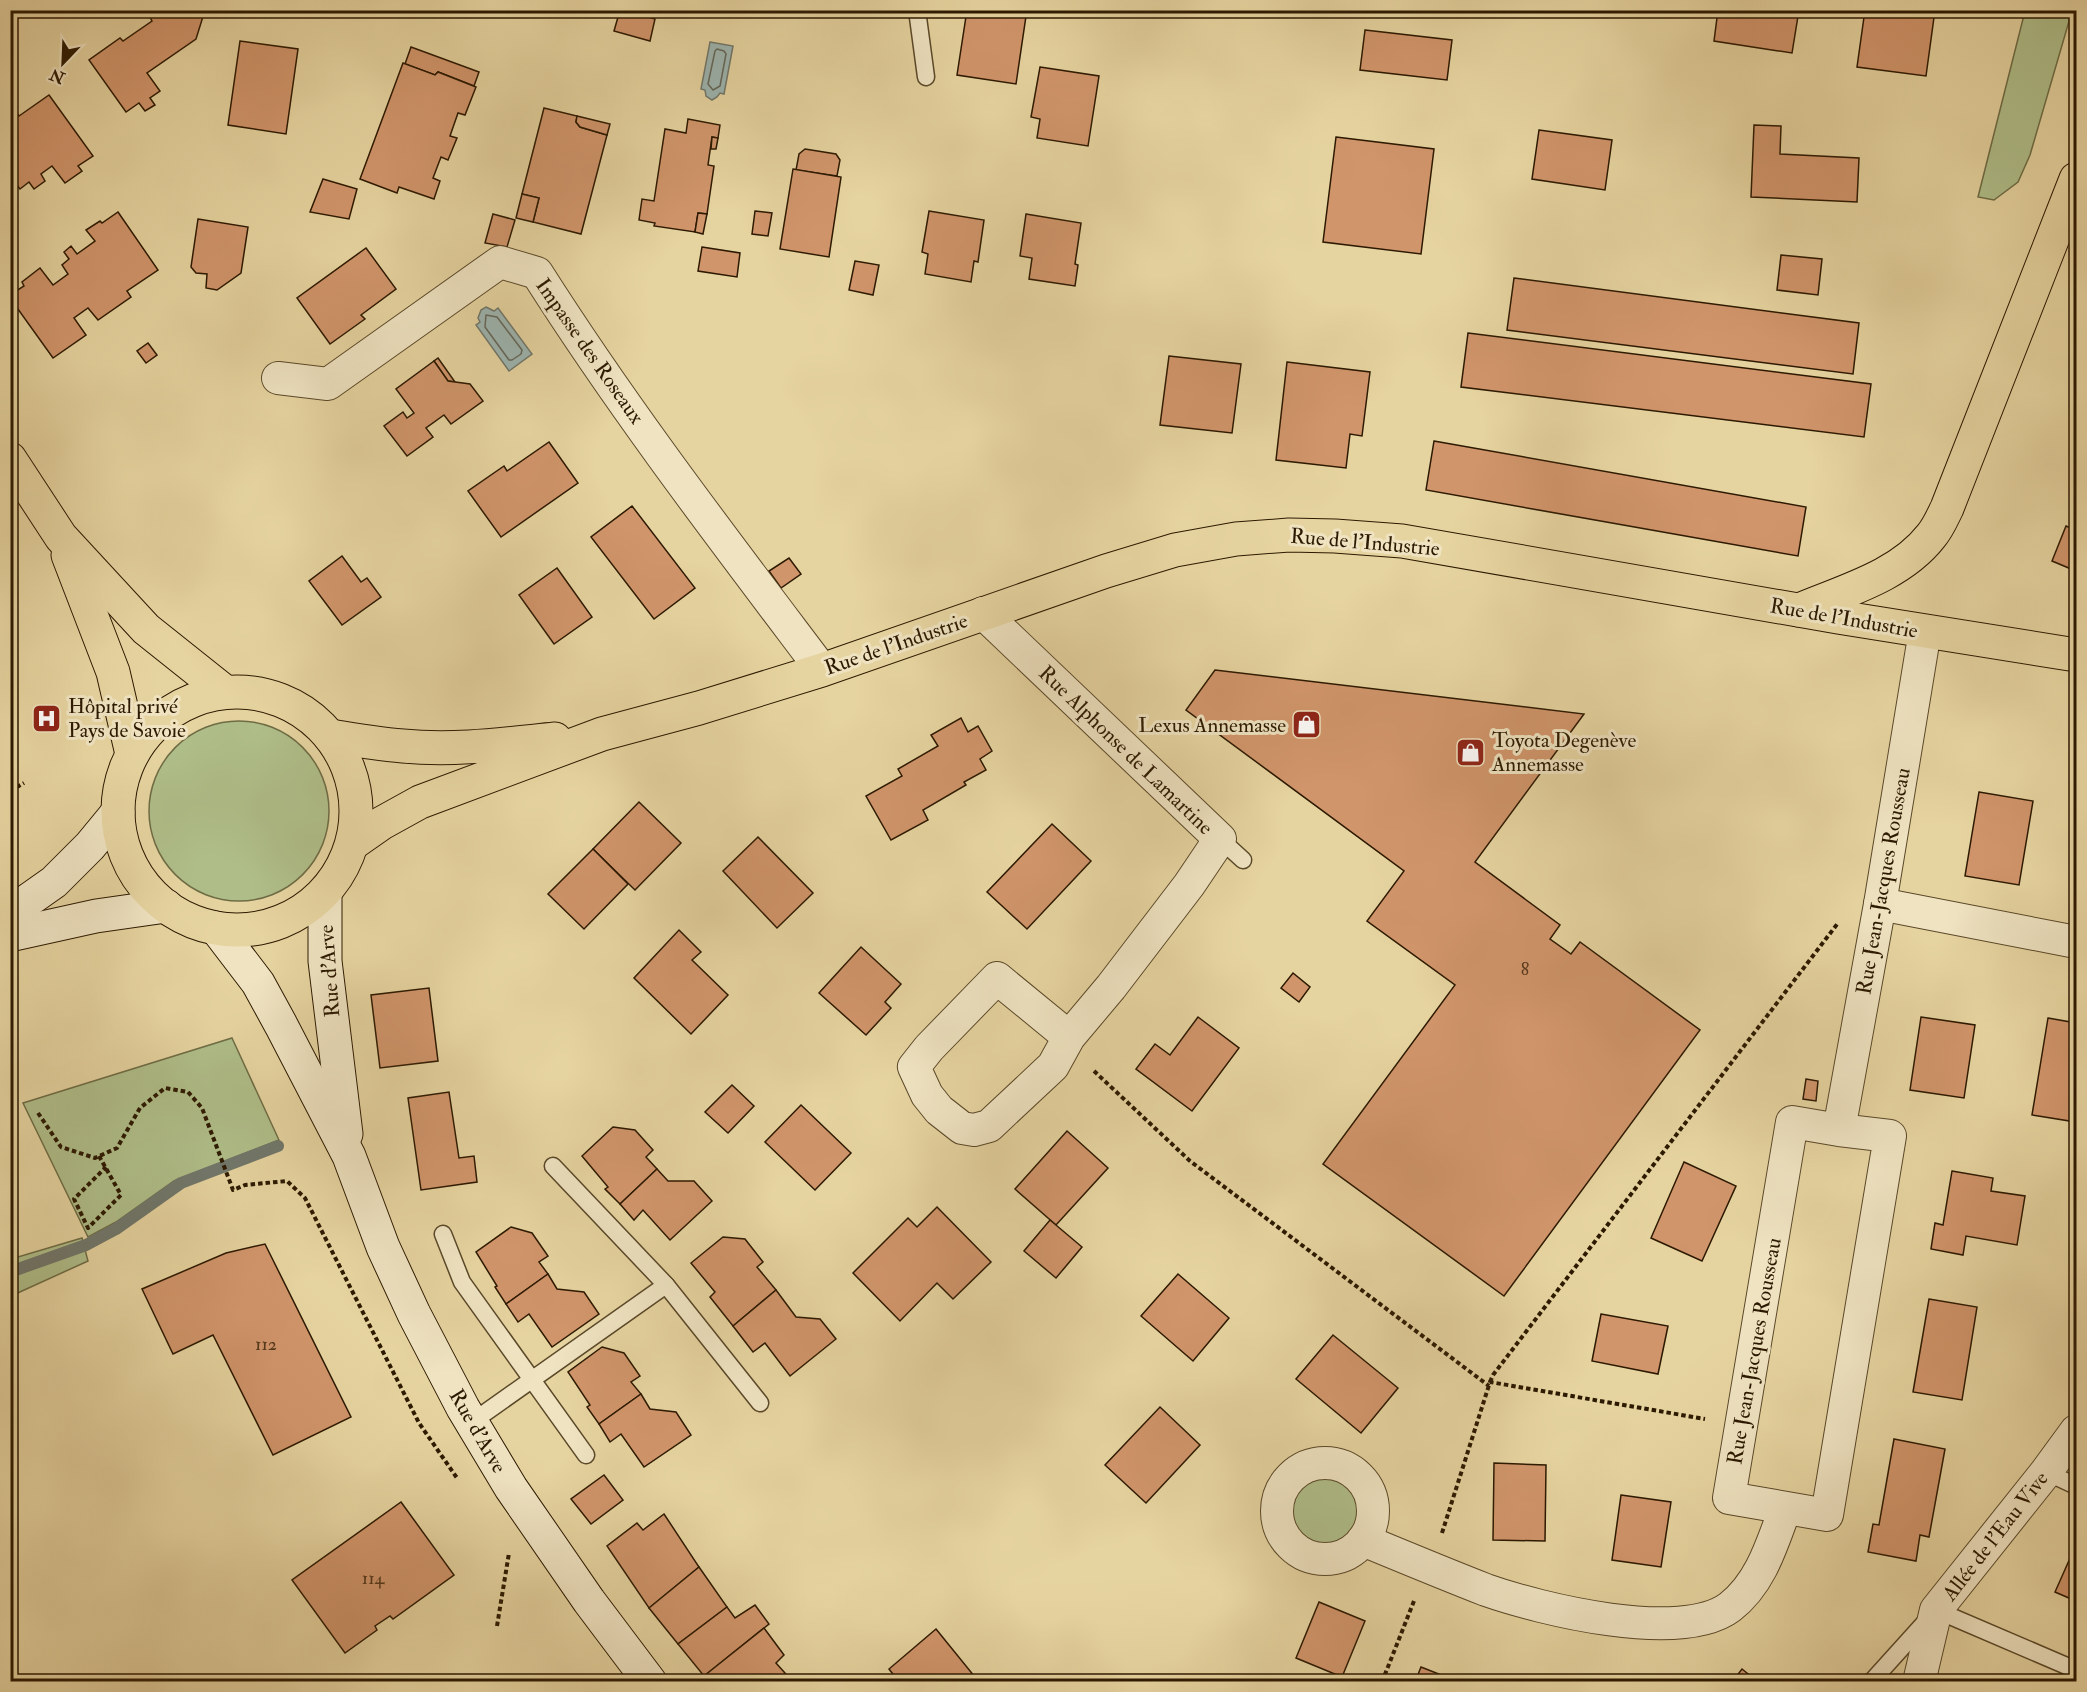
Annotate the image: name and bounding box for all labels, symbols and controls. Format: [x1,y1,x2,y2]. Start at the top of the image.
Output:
north arrow [33,33,93,93]
text: N [46,64,69,88]
street label: Impasse des Roseaux [529,273,650,430]
street label: Rue de l'Industrie [1289,523,1441,562]
street label: Rue de l'Industrie [1768,592,1920,645]
street label: Rue de l'Industrie [821,607,972,682]
street label: Rue Alphonse de Lamartine [1033,660,1219,841]
place label: Hôpital privé Pays de Savoie [68,693,186,744]
hospital icon: Hôpital privé Pays de Savoie [31,702,63,734]
shop icon: Lexus Annemasse [1291,709,1323,741]
place label: Lexus Annemasse [1138,712,1286,739]
place label: Toyota Degenève Annemasse [1491,727,1636,778]
shop icon: Toyota Degenève Annemasse [1455,736,1487,768]
street label: Rue Jean-Jacques Rousseau [1850,765,1917,997]
street label: Rue d'Arve [313,924,346,1018]
house number: 8 [1521,958,1529,981]
street label: Rue Jean-Jacques Rousseau [1721,1235,1788,1467]
house number: 112 [255,1333,277,1356]
street label: Rue d'Arve [443,1384,513,1478]
street label: Allée de l'Eau Vive [1936,1466,2055,1607]
house number: 114 [362,1567,386,1590]

